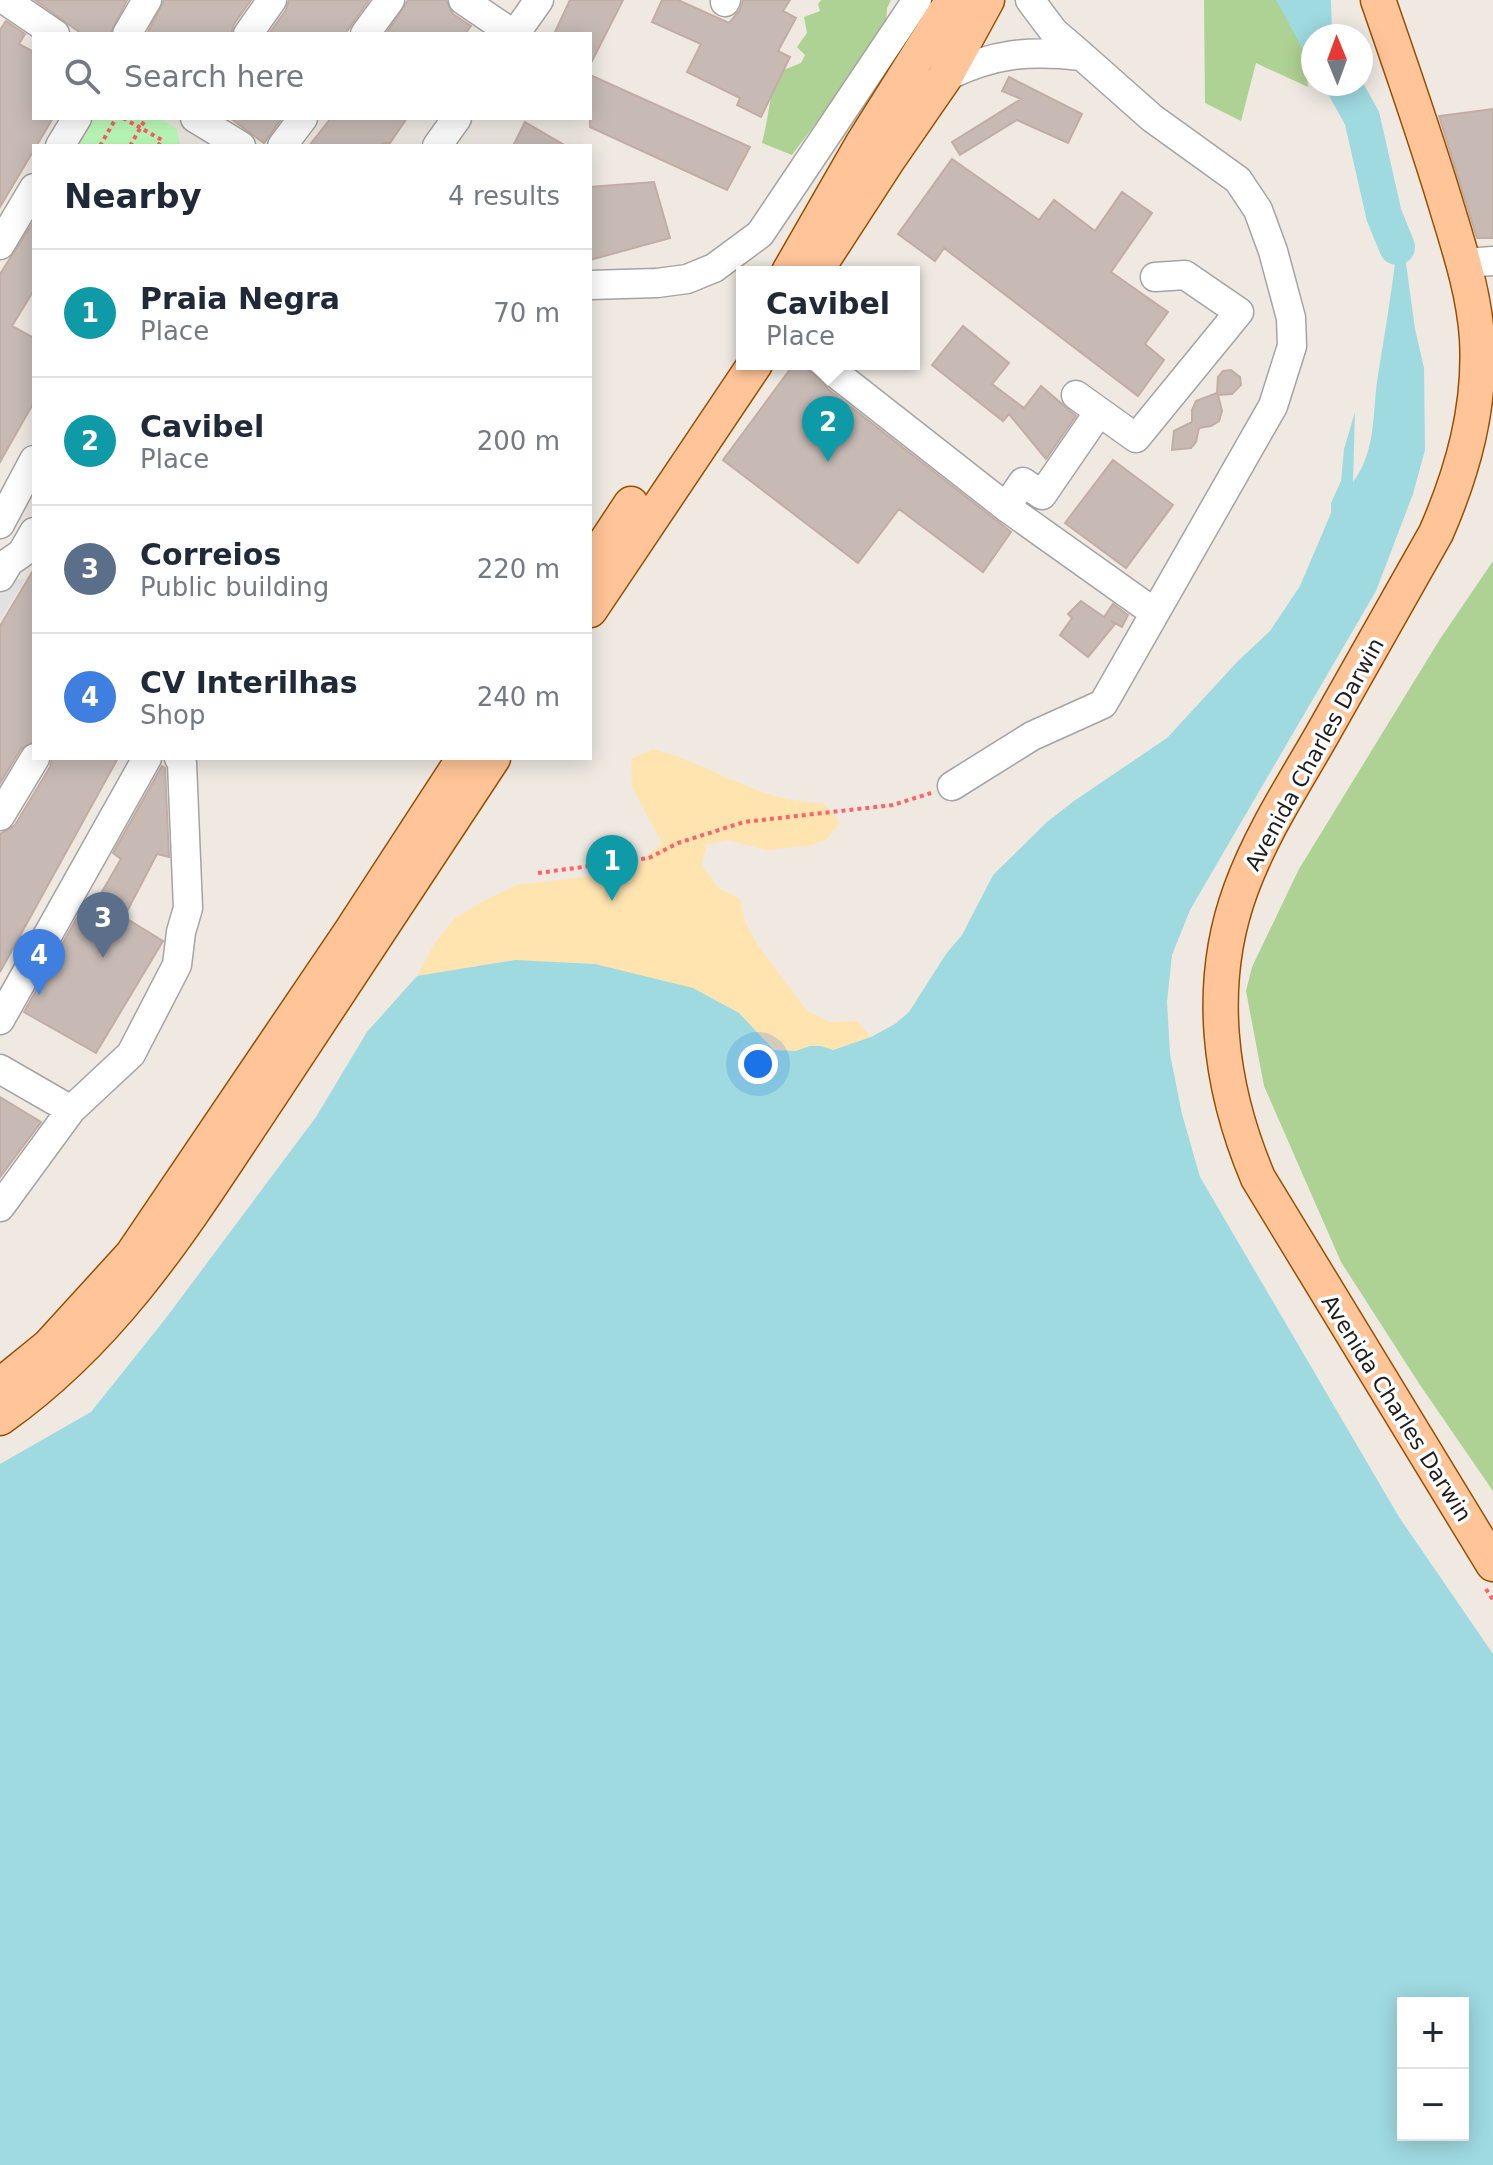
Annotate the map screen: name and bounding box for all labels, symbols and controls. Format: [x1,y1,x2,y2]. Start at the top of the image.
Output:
north arrow [1301,24,1373,96]
search box [32,32,592,120]
icon: search [60,54,104,98]
text: Search here [124,59,304,94]
text: Nearby [64,176,202,216]
text: 4 results [448,181,560,211]
popup [736,266,920,370]
text: Praia Negra [140,281,340,316]
text: Cavibel [766,286,890,321]
text: 1 [81,298,99,328]
text: 70 m [493,298,560,328]
text: Place [140,316,209,346]
text: Place [766,321,835,351]
pin: 2 [802,396,854,462]
text: Cavibel [140,409,264,444]
text: 2 [81,426,99,456]
text: 200 m [477,426,560,456]
text: Place [140,444,209,474]
text: Correios [140,537,281,572]
text: 3 [81,554,99,584]
text: 220 m [477,554,560,584]
text: Public building [140,572,329,602]
street label: Avenida Charles Darwin [1240,633,1389,875]
text: CV Interilhas [140,665,358,700]
text: 4 [81,682,99,712]
text: 240 m [477,682,560,712]
text: Shop [140,700,205,730]
pin: 1 [586,835,638,901]
pin: 3 [77,892,129,958]
pin: 4 [13,929,65,995]
your location [738,1044,778,1084]
street label: Avenida Charles Darwin [1316,1290,1477,1526]
map controls [1397,1997,1469,2141]
button: + [1397,1997,1469,2069]
button: − [1397,2069,1469,2141]

